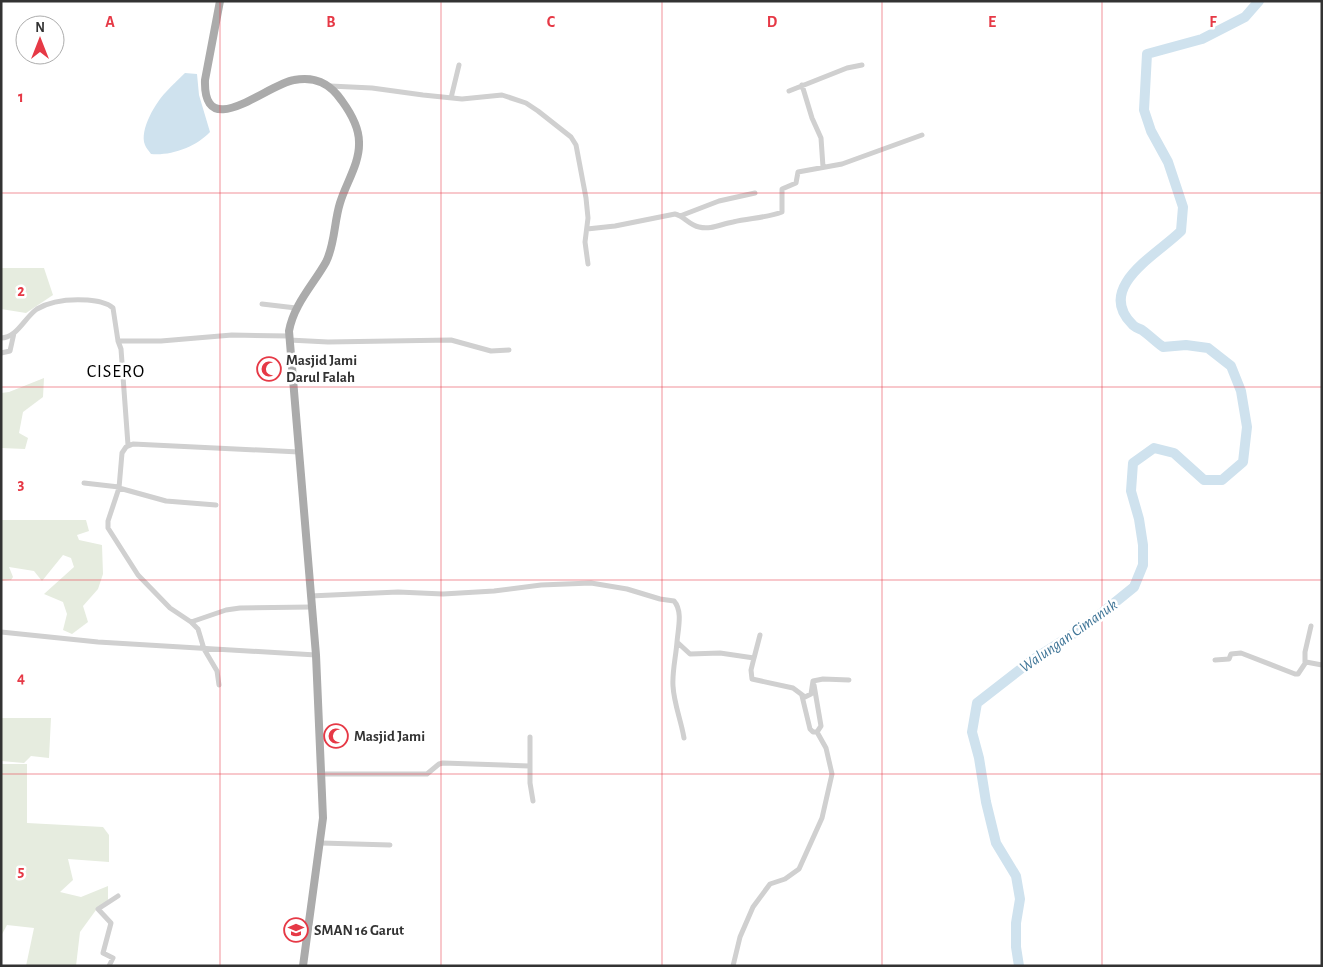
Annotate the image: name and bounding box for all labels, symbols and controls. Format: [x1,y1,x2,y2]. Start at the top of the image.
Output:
text: A [105,14,115,30]
text: B [326,14,336,30]
text: C [547,14,556,30]
text: D [767,14,778,30]
text: E [988,14,996,30]
text: F [1209,14,1217,30]
north arrow [15,15,65,65]
text: N [35,21,45,35]
text: 1 [18,89,24,105]
text: 2 [17,283,25,299]
place label: Masjid Jami Darul Falah [286,353,357,385]
mosque icon: Masjid Jami Darul Falah [256,356,282,382]
district label: CISERO [87,363,145,381]
text: 3 [18,476,25,492]
water label: Walungan Cimanuk [1017,596,1120,675]
text: 4 [17,670,25,686]
mosque icon: Masjid Jami [323,723,349,749]
place label: Masjid Jami [354,729,425,744]
text: 5 [18,863,25,879]
school or university icon: SMAN 16 Garut [283,917,309,943]
place label: SMAN 16 Garut [314,923,404,938]

